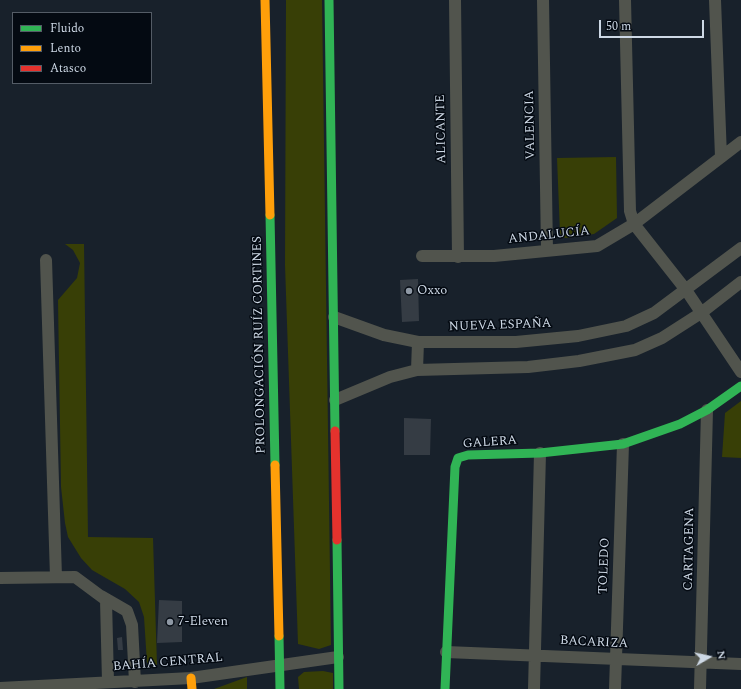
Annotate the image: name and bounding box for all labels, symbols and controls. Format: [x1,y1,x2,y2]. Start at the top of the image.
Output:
legend [12,12,152,84]
scale bar [601,12,706,38]
text: 50 m [606,17,631,36]
text: Fluido [50,19,84,38]
text: Lento [50,39,81,58]
text: Atasco [50,59,86,78]
street label: VALENCIA [523,90,539,160]
street label: ALICANTE [434,94,450,164]
street label: ANDALUCÍA [507,224,591,248]
street label: PROLONGACIÓN RUÍZ CORTINES [250,236,270,454]
place label: Oxxo [417,283,447,299]
marker: Oxxo [404,286,414,296]
street label: NUEVA ESPAÑA [448,316,552,336]
street label: GALERA [462,433,518,453]
street label: CARTAGENA [681,507,699,591]
street label: TOLEDO [596,537,614,595]
place label: 7-Eleven [178,614,228,630]
marker: 7-Eleven [165,617,175,627]
street label: BACARIZA [559,633,629,653]
north arrow [689,637,729,677]
text: N [712,649,730,661]
street label: BAHÍA CENTRAL [112,650,224,676]

